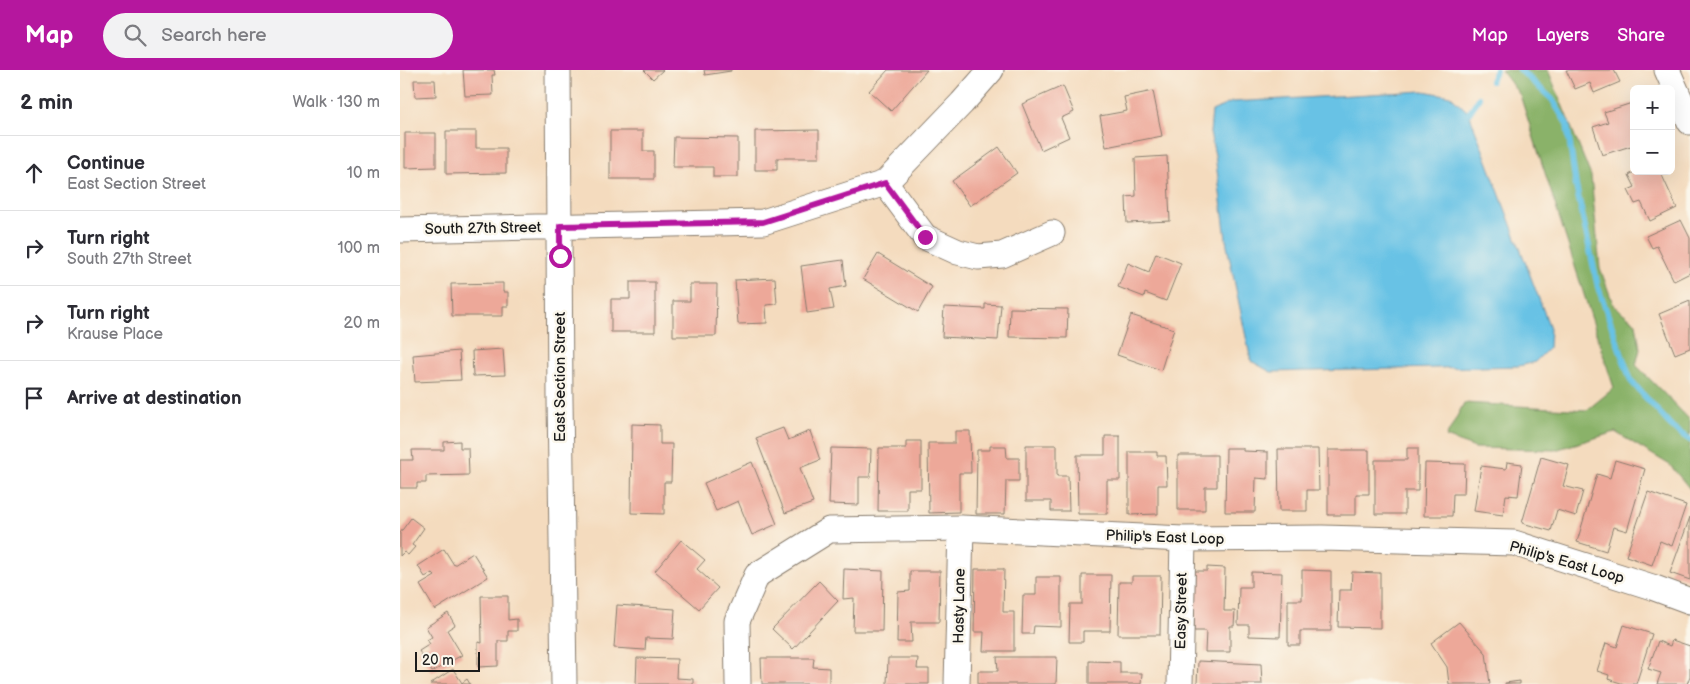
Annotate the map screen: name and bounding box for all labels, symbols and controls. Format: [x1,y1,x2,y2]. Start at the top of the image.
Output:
search box [103,13,453,58]
text: Map [25,21,73,50]
icon: search [121,21,149,49]
text: Search here [161,24,267,47]
text: Map [1472,25,1508,46]
text: Layers [1536,25,1589,46]
text: Share [1617,25,1665,46]
map controls [1630,85,1675,175]
button: + [1630,85,1675,130]
text: 2 min [20,90,73,115]
text: Walk · 130 m [292,93,380,112]
button: − [1630,130,1675,175]
text: Continue [67,152,145,175]
icon: ahead [20,159,48,187]
text: 10 m [347,164,380,183]
text: East Section Street [67,175,206,194]
street label: South 27th Street [424,218,542,239]
route end [914,226,937,249]
text: Turn right [67,227,150,250]
icon: right [20,234,48,262]
text: 100 m [337,239,380,258]
route start [549,245,572,268]
text: South 27th Street [67,250,192,269]
text: Turn right [67,302,150,325]
icon: right [20,309,48,337]
street label: East Section Street [551,312,570,442]
text: 20 m [344,314,380,333]
text: Krause Place [67,325,163,344]
icon: arrive [20,384,48,412]
text: Arrive at destination [67,387,242,410]
street label: Philip's East Loop [1105,526,1225,549]
street label: Philip's East Loop [1507,537,1627,588]
street label: Hasty Lane [949,568,970,644]
street label: Easy Street [1171,572,1192,650]
scale bar [415,649,480,672]
text: 20 m [422,652,454,669]

